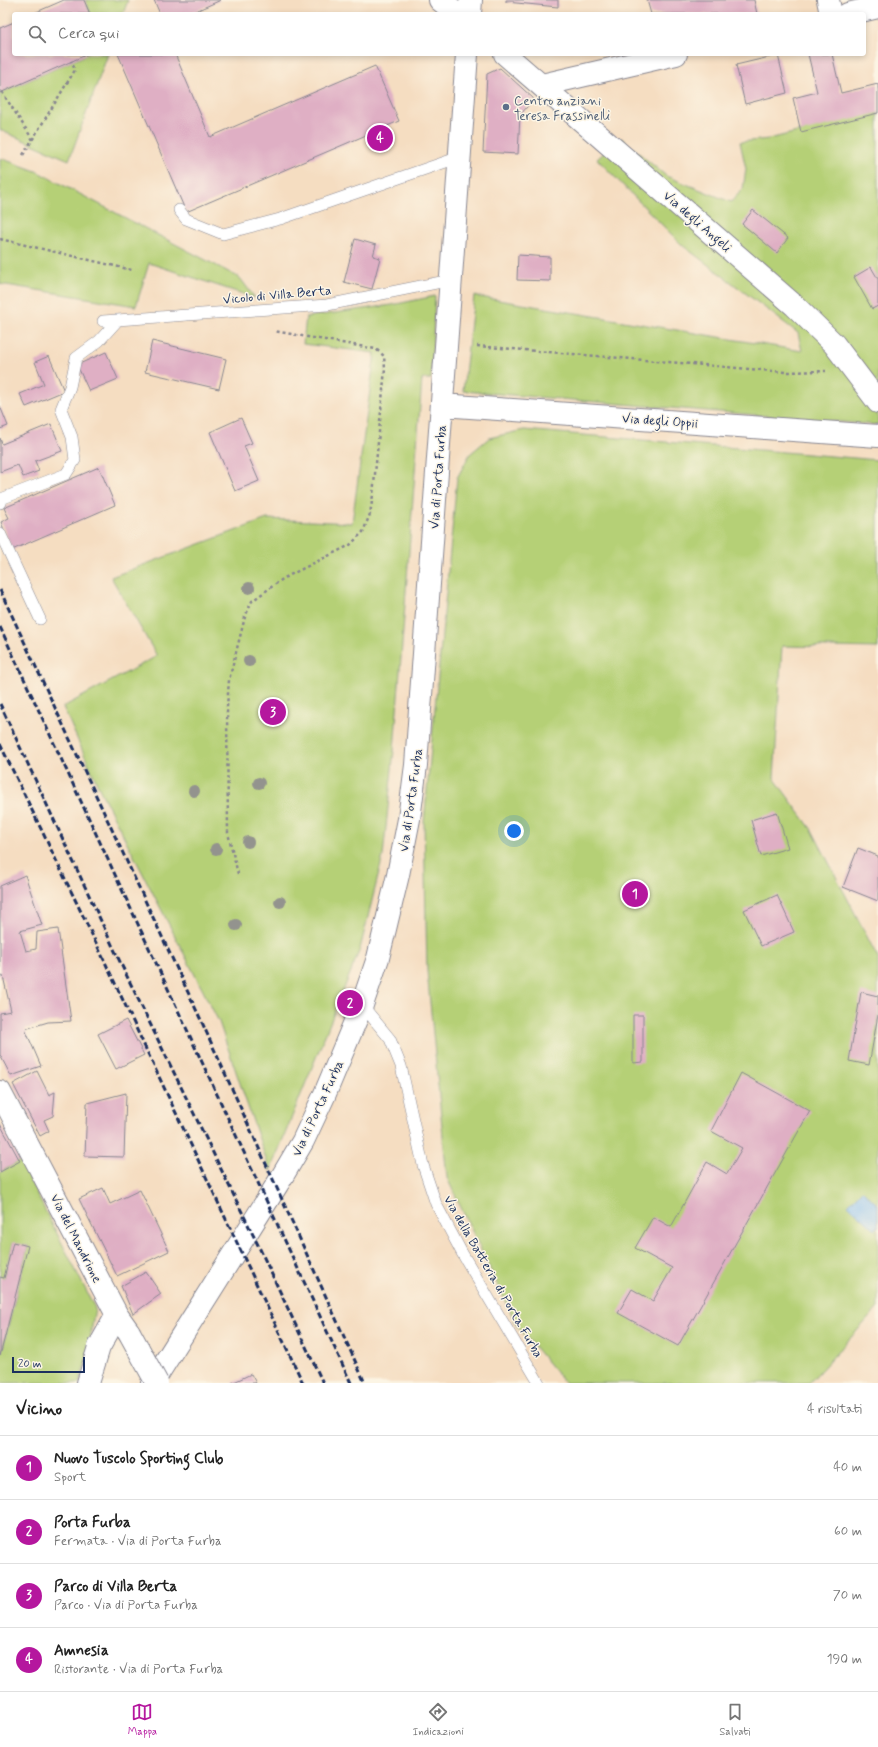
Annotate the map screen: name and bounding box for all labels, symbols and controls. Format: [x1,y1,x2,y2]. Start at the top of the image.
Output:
search box [12,12,866,56]
icon: search [26,23,48,45]
text: Cerca qui [58,24,119,44]
place label: Centro anziani Teresa Frassinelli [514,93,611,125]
marker: Centro anziani Teresa Frassinelli [501,102,511,112]
pin: 4 [367,123,393,153]
street label: Via degli Angeli [658,188,735,258]
street label: Vicolo di Villa Berta [222,282,332,309]
street label: Via degli Oppii [621,410,698,435]
street label: Via di Porta Furba [426,424,451,530]
pin: 3 [260,697,286,727]
street label: Via di Porta Furba [396,747,427,853]
your location [504,821,524,841]
pin: 1 [622,879,648,909]
pin: 2 [337,988,363,1018]
street label: Via di Porta Furba [289,1058,348,1159]
street label: Via del Mandrione [46,1191,105,1286]
street label: Via della Batteria di Porta Furba [439,1192,546,1361]
scale bar [12,1355,85,1374]
text: 20 m [18,1357,41,1371]
text: Vicino [16,1398,62,1420]
text: 4 risultati [807,1401,862,1418]
text: Nuovo Tuscolo Sporting Club [54,1449,223,1469]
text: 1 [26,1459,32,1476]
text: 40 m [833,1459,862,1476]
text: Sport [54,1469,86,1486]
text: Porta Furba [54,1513,131,1533]
text: 2 [26,1523,32,1540]
text: 60 m [834,1523,862,1540]
text: Fermata · Via di Porta Furba [54,1533,222,1550]
text: Parco di Villa Berta [54,1577,177,1597]
text: 3 [26,1587,32,1604]
text: 70 m [833,1587,862,1604]
text: Parco · Via di Porta Furba [54,1597,198,1614]
text: Amnesia [54,1641,109,1661]
text: 4 [25,1651,33,1668]
text: 190 m [827,1651,862,1668]
text: Ristorante · Via di Porta Furba [54,1661,223,1678]
tab: Mappa [128,1701,157,1739]
tab: Indicazioni [412,1701,464,1739]
tab: Salvati [719,1701,750,1739]

